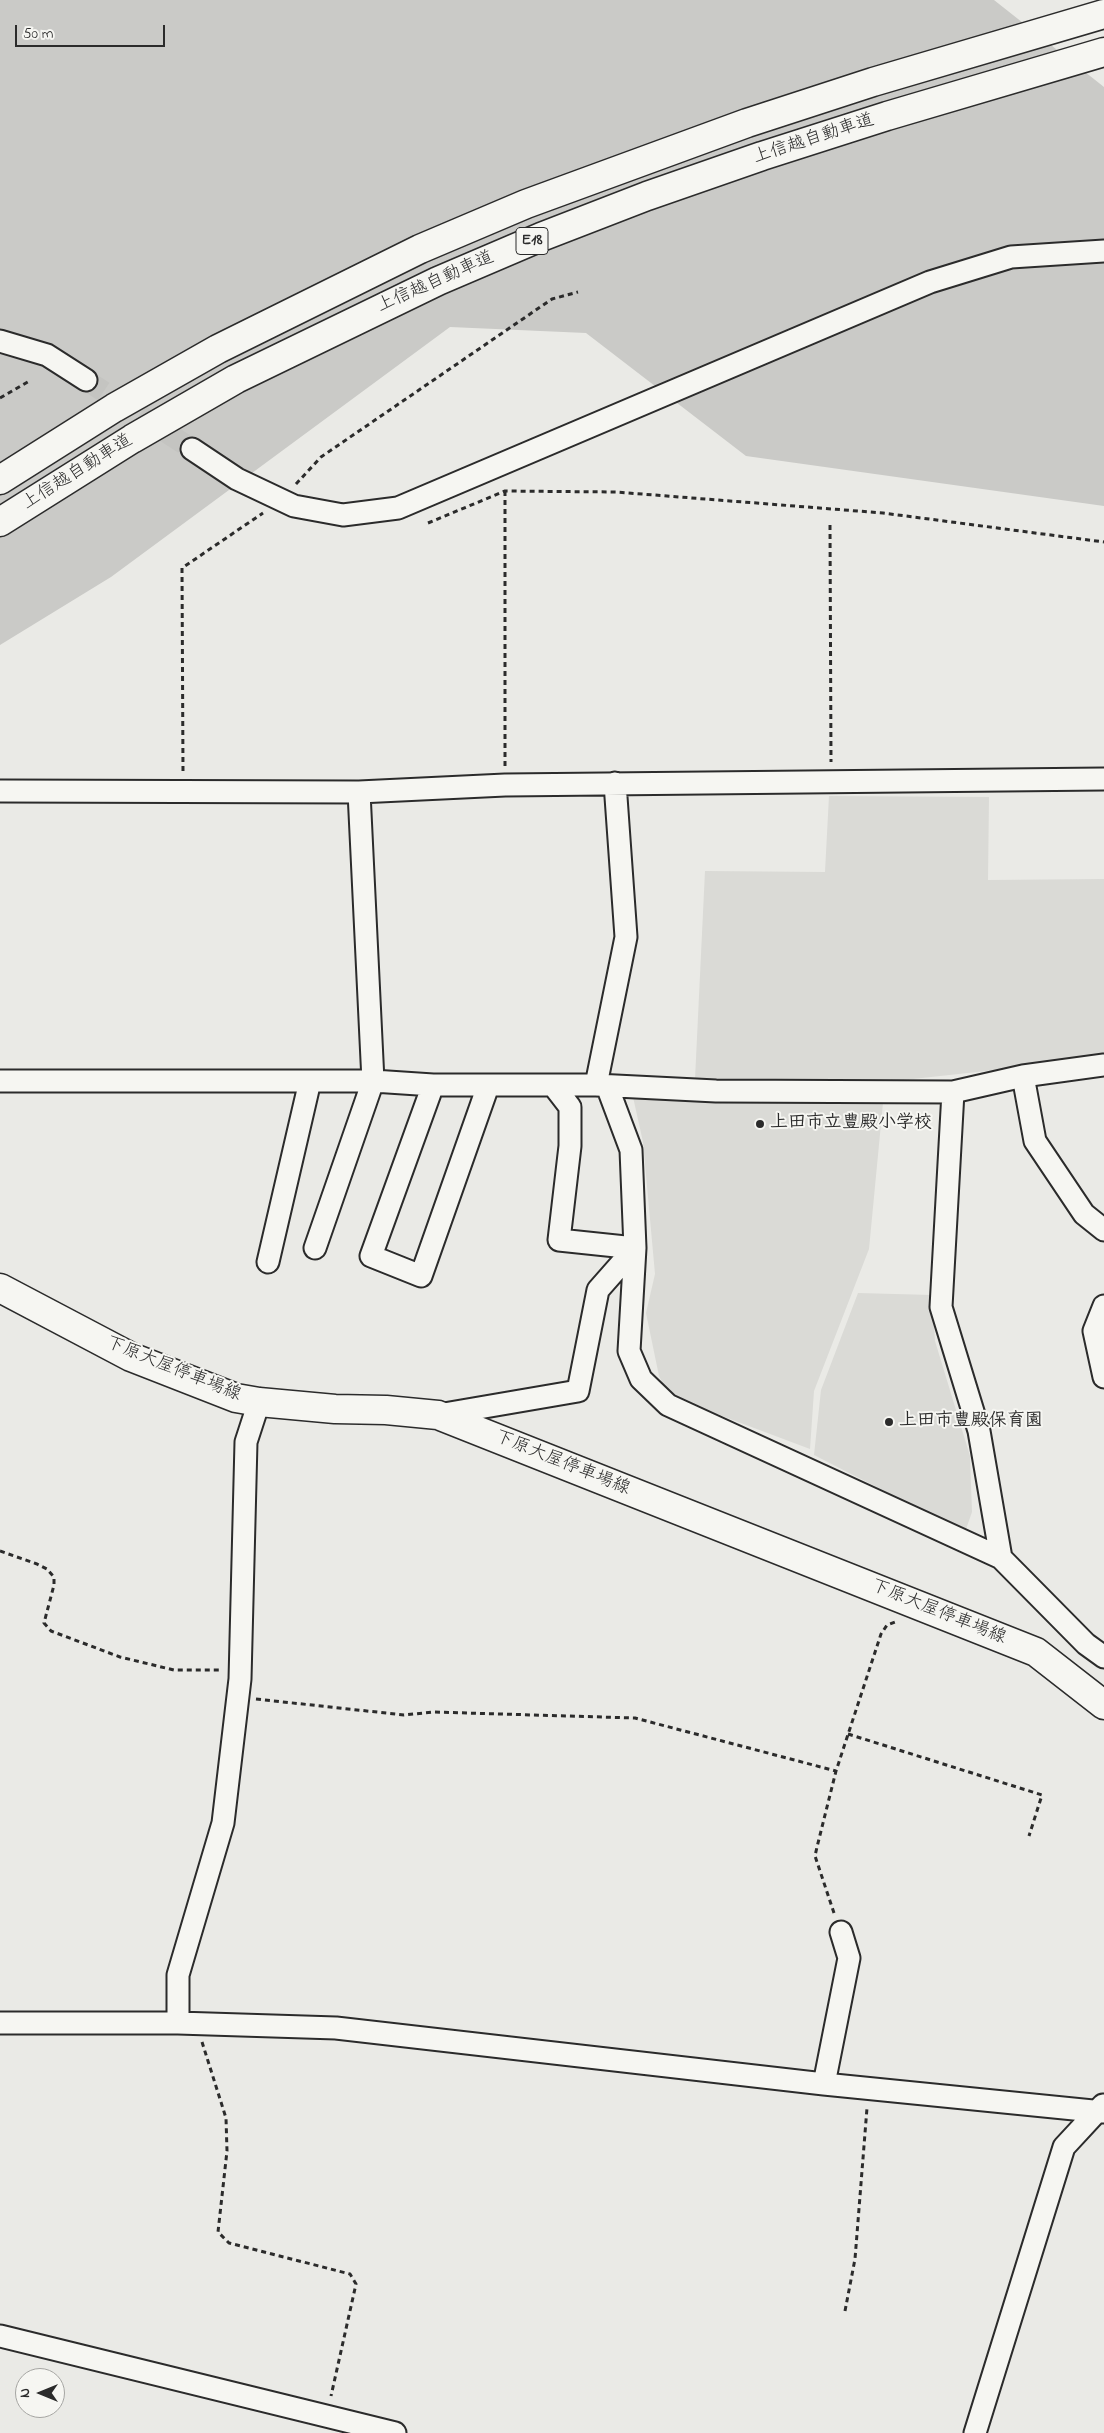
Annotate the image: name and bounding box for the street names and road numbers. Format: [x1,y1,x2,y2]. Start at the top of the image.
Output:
street label: 上信越自動車道 [751,110,877,170]
road number: E18 [516,228,548,255]
street label: 上信越自動車道 [374,248,498,318]
street label: 上信越自動車道 [19,430,137,516]
street label: 下原大屋停車場線 [102,1333,244,1407]
street label: 下原大屋停車場線 [491,1427,633,1501]
street label: 下原大屋停車場線 [867,1576,1009,1650]

